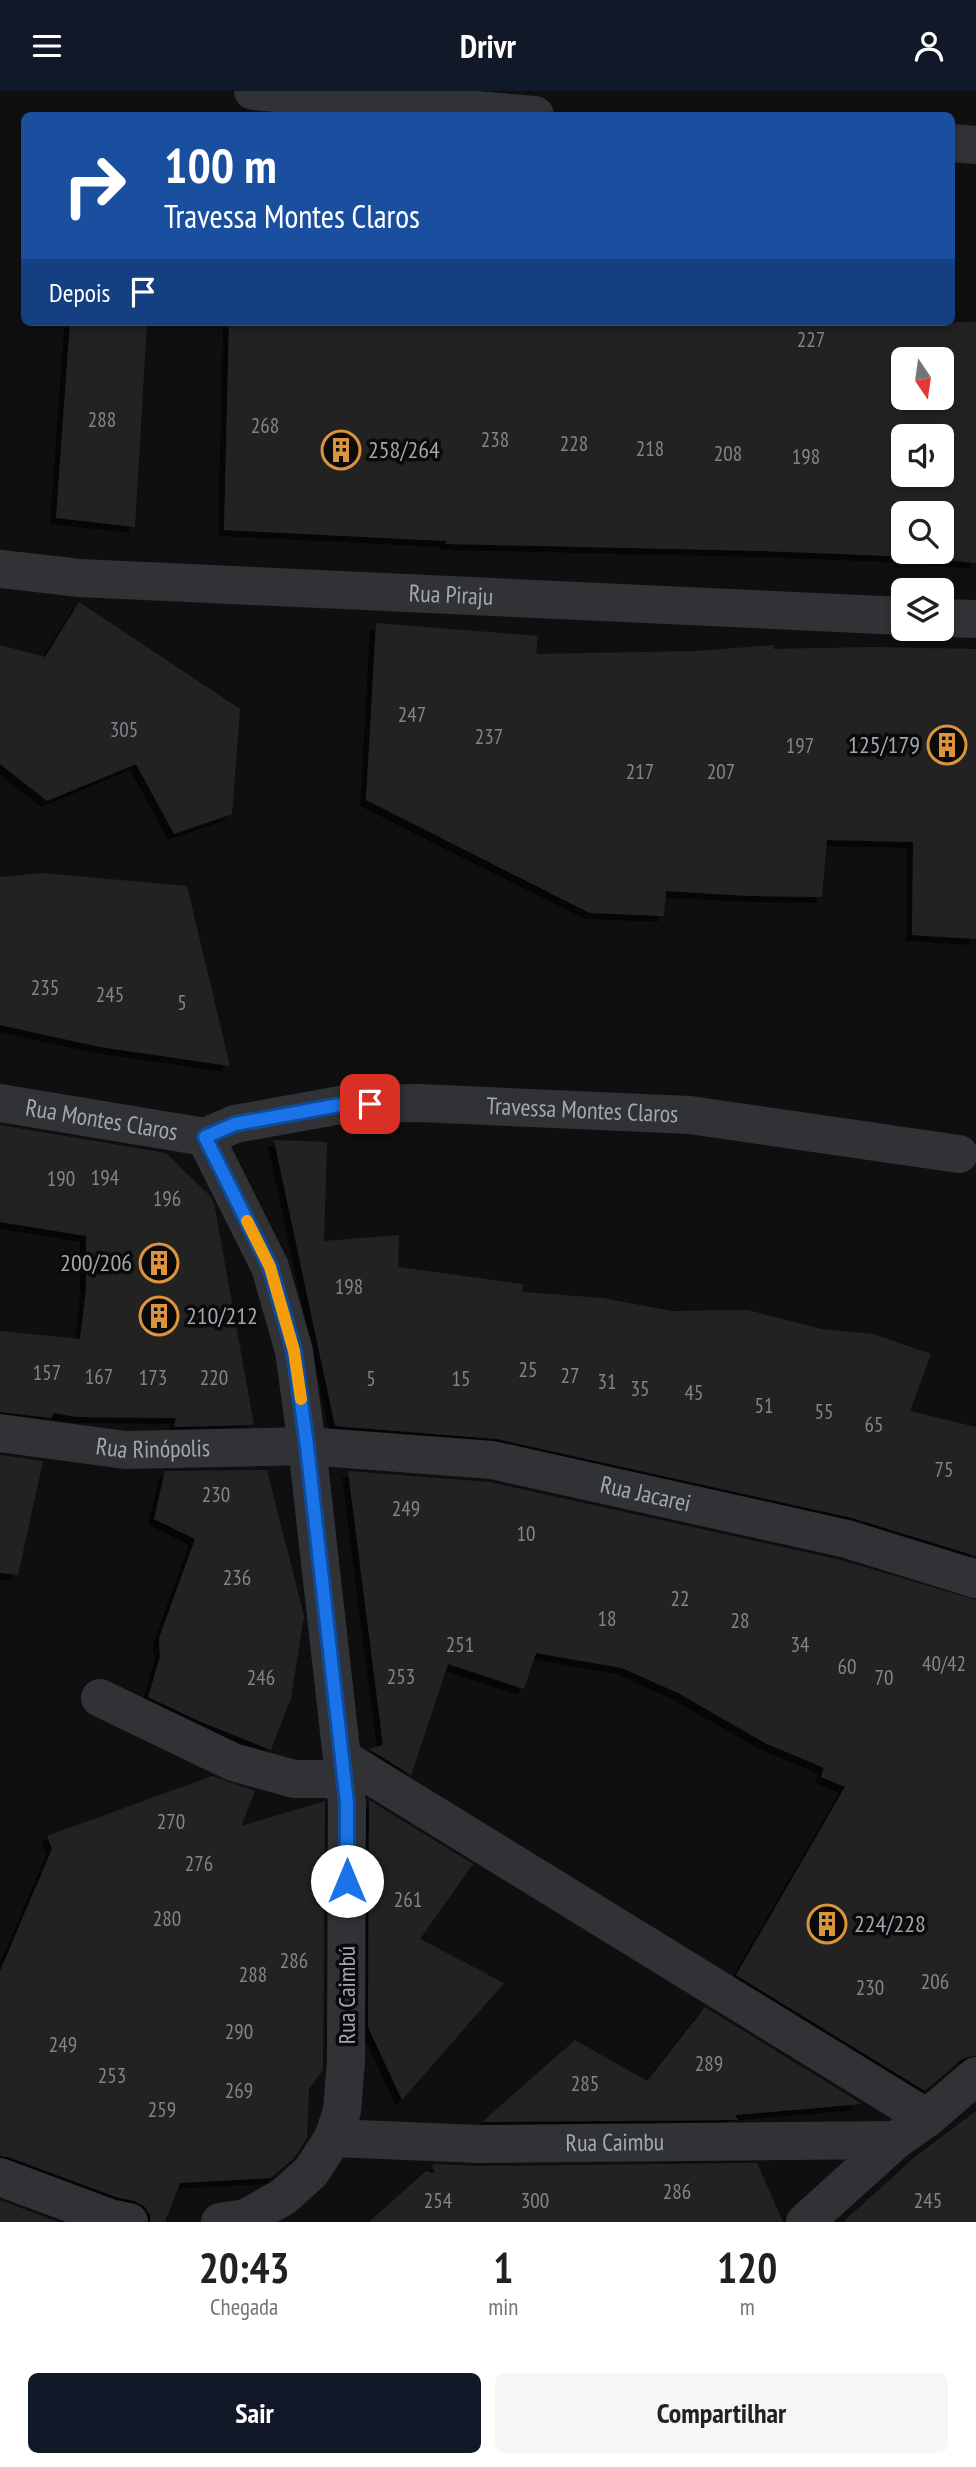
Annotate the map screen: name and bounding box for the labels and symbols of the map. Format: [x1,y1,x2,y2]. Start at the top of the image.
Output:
house number: 227 [797,326,825,353]
north arrow [891,347,954,409]
house number: 288 [88,406,116,433]
house number: 268 [251,412,279,439]
house number: 238 [481,426,509,453]
building icon: 258/264 [320,429,362,471]
house number: 228 [560,430,588,457]
place label: 258/264 [368,434,440,465]
house number: 218 [636,435,664,462]
house number: 208 [714,440,742,467]
house number: 198 [792,443,820,470]
street label: Rua Piraju [408,577,494,612]
house number: 247 [398,701,426,728]
house number: 305 [110,716,138,743]
house number: 237 [475,723,503,750]
building icon: 125/179 [926,724,968,766]
place label: 125/179 [848,729,920,760]
house number: 197 [786,732,814,759]
house number: 217 [626,758,654,785]
house number: 207 [707,758,735,785]
house number: 235 [31,974,59,1001]
house number: 245 [96,981,124,1008]
house number: 5 [177,989,187,1016]
pin [340,1074,400,1134]
street label: Travessa Montes Claros [486,1090,679,1129]
street label: Rua Montes Claros [23,1091,180,1147]
house number: 194 [91,1164,120,1191]
house number: 190 [47,1165,75,1192]
house number: 196 [153,1185,181,1212]
building icon: 200/206 [138,1242,180,1284]
place label: 200/206 [60,1247,132,1278]
house number: 198 [335,1273,363,1300]
building icon: 210/212 [138,1295,180,1337]
place label: 210/212 [186,1300,258,1331]
house number: 25 [519,1356,537,1383]
house number: 157 [33,1359,61,1386]
house number: 27 [561,1362,579,1389]
house number: 167 [85,1363,113,1390]
house number: 173 [139,1364,167,1391]
house number: 220 [200,1364,228,1391]
house number: 5 [366,1365,376,1392]
house number: 15 [452,1365,470,1392]
house number: 31 [598,1368,616,1395]
house number: 35 [631,1375,649,1402]
house number: 45 [685,1379,703,1406]
house number: 51 [755,1392,773,1419]
house number: 55 [815,1398,833,1425]
house number: 65 [865,1411,883,1438]
street label: Rua Rinópolis [94,1430,210,1465]
house number: 75 [935,1456,953,1483]
street label: Rua Jacarei [597,1469,694,1519]
house number: 230 [202,1481,230,1508]
house number: 249 [392,1495,420,1522]
house number: 10 [517,1520,535,1547]
house number: 236 [223,1564,251,1591]
house number: 22 [671,1585,689,1612]
house number: 18 [598,1605,616,1632]
house number: 28 [731,1607,749,1634]
house number: 251 [446,1631,474,1658]
house number: 34 [791,1631,810,1658]
house number: 40/42 [922,1650,966,1677]
house number: 60 [838,1653,856,1680]
house number: 253 [387,1663,415,1690]
house number: 246 [247,1664,275,1691]
house number: 70 [875,1664,893,1691]
house number: 270 [157,1808,185,1835]
position arrow [310,1844,384,1918]
house number: 276 [185,1850,213,1877]
house number: 261 [394,1886,422,1913]
building icon: 224/228 [806,1903,848,1945]
house number: 280 [153,1905,181,1932]
place label: 224/228 [854,1908,926,1939]
street label: Rua Caimbú [331,1946,362,2044]
house number: 286 [280,1947,308,1974]
house number: 288 [239,1961,267,1988]
house number: 206 [921,1968,949,1995]
house number: 230 [856,1974,884,2001]
house number: 290 [225,2018,253,2045]
house number: 249 [49,2031,77,2058]
house number: 289 [695,2050,723,2077]
house number: 253 [98,2062,126,2089]
house number: 285 [571,2070,599,2097]
house number: 269 [225,2077,253,2104]
house number: 259 [148,2096,176,2123]
street label: Rua Caimbu [565,2126,664,2158]
house number: 286 [663,2178,691,2205]
house number: 254 [424,2187,453,2214]
house number: 300 [521,2187,549,2214]
house number: 245 [914,2187,942,2214]

